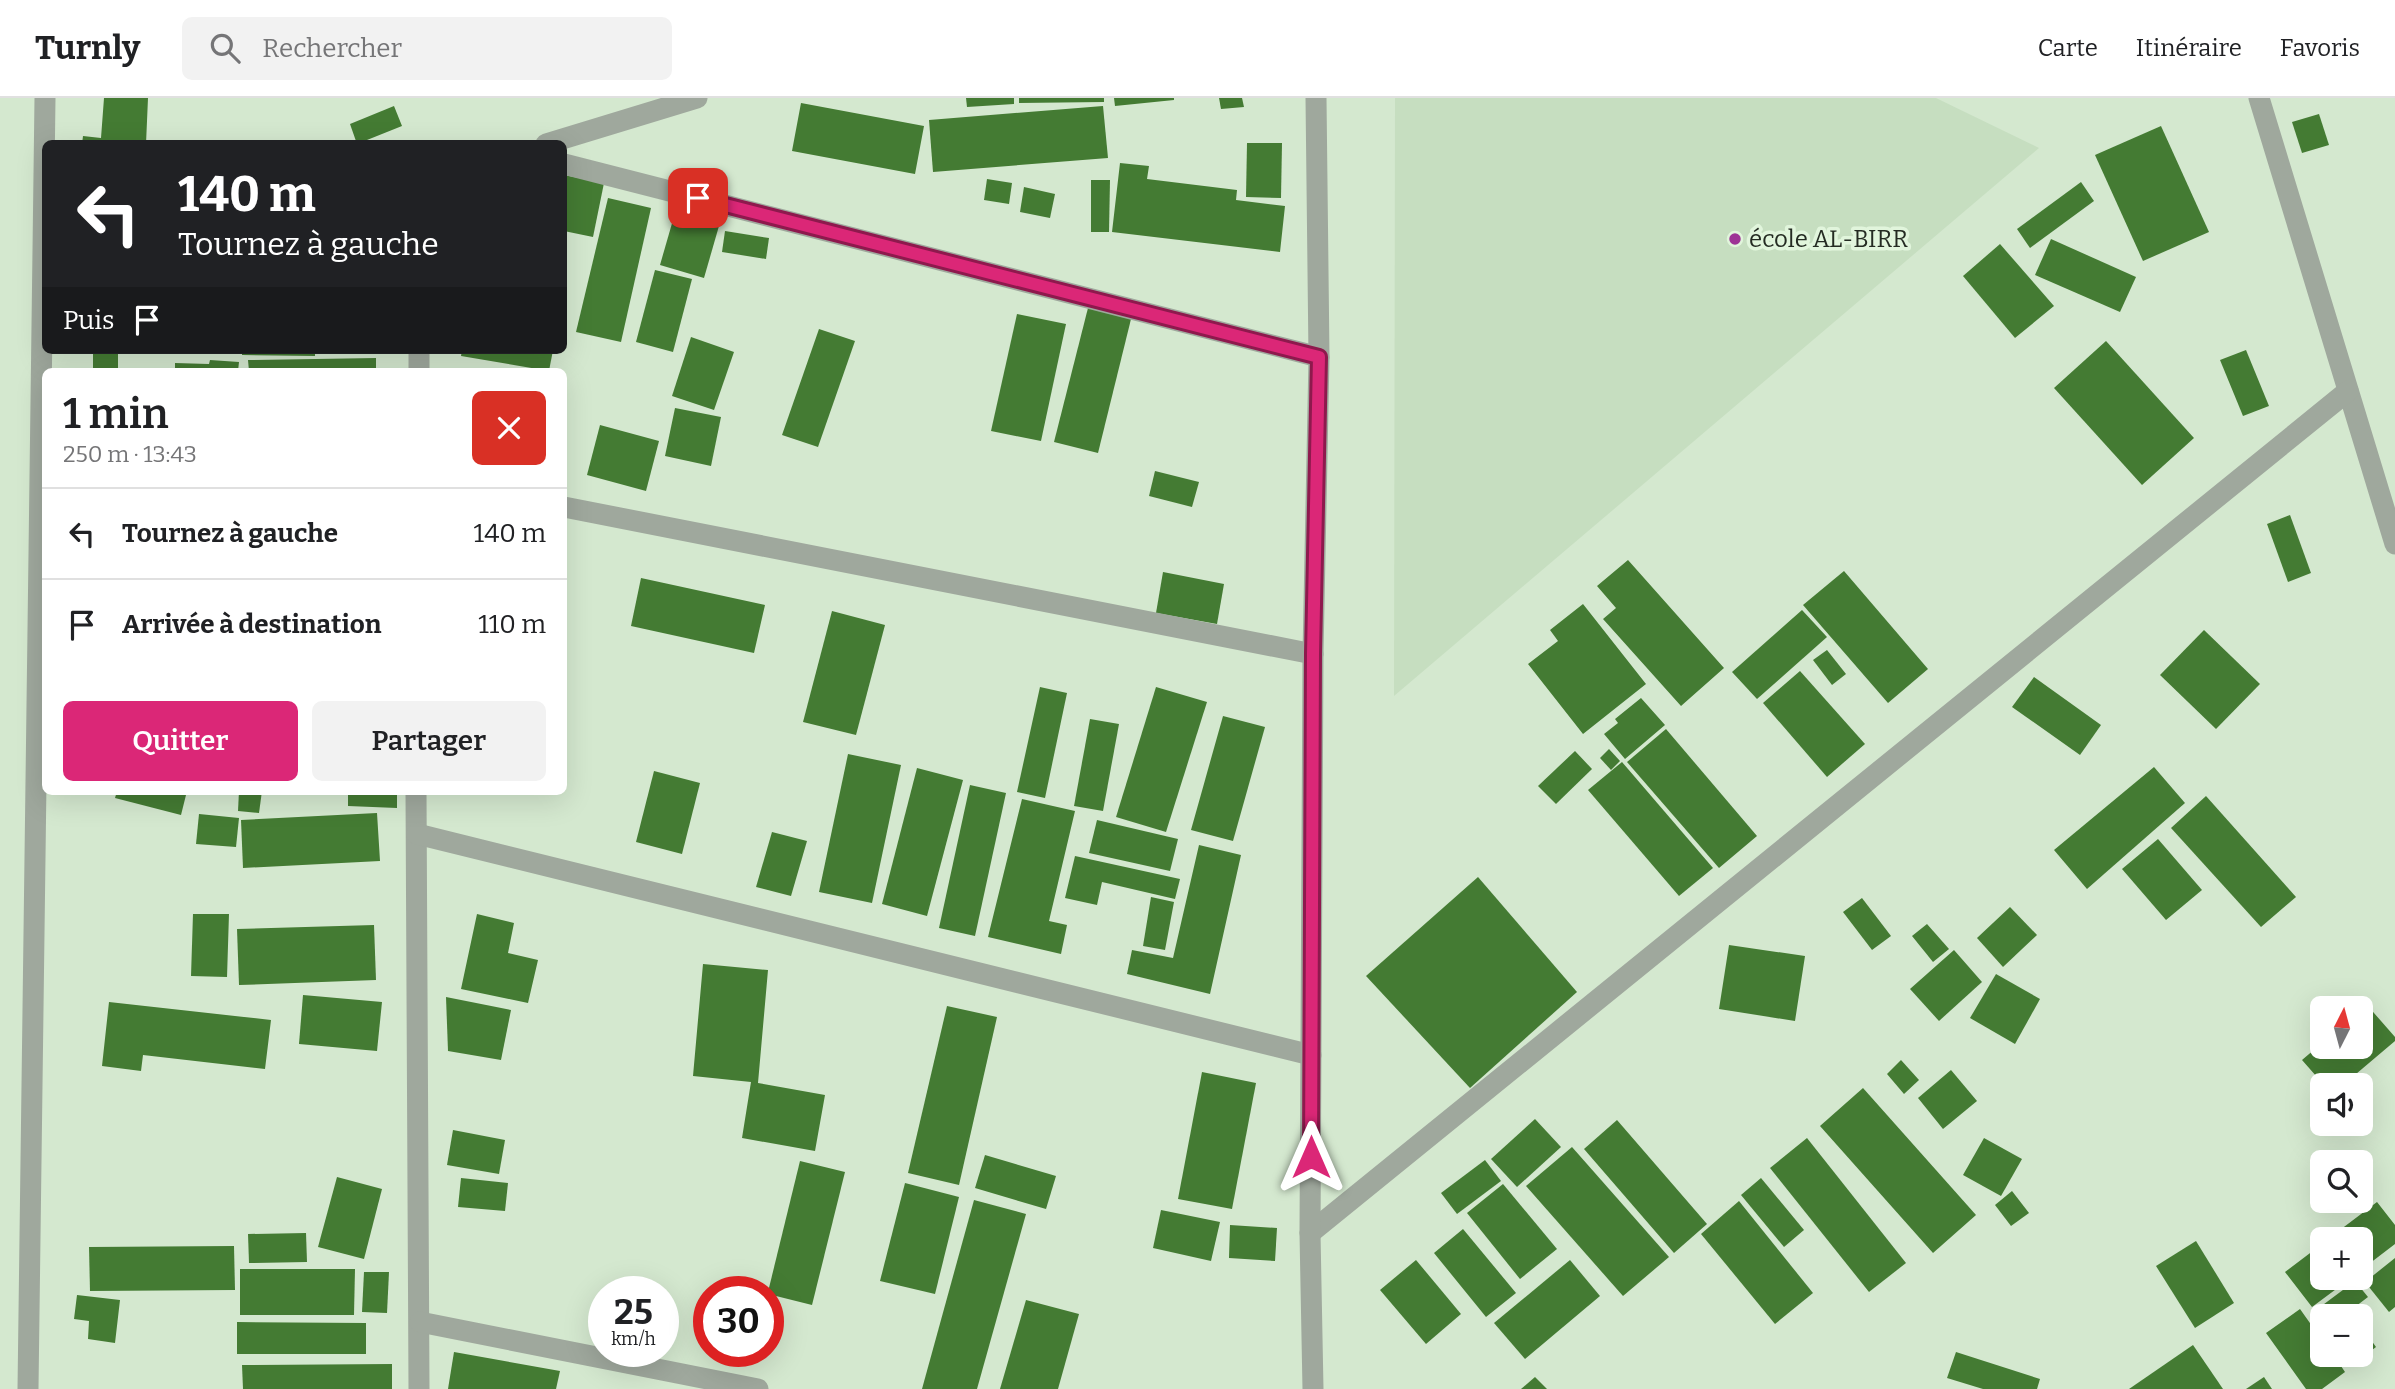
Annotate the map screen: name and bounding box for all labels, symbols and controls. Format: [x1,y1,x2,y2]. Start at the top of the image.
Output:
search box [182,17,672,80]
text: Turnly [35,28,140,68]
icon: search [206,29,244,67]
text: Rechercher [262,33,402,64]
text: Carte [2038,34,2098,62]
text: Itinéraire [2136,34,2242,62]
text: Favoris [2280,34,2360,62]
text: 140 m [178,165,316,224]
icon: left [63,168,154,259]
pin [668,168,728,228]
icon: arrive [679,179,717,217]
text: Tournez à gauche [178,225,439,263]
place label: école AL-BIRR [1749,225,1908,253]
marker: école AL-BIRR [1727,231,1743,247]
icon: arrive [128,301,166,339]
text: Puis [63,305,114,336]
text: 1 min [63,389,169,439]
button: close [472,391,546,465]
text: 250 m · 13:43 [63,440,197,468]
icon: left [63,515,101,553]
text: Tournez à gauche [122,518,338,549]
text: 140 m [474,518,546,549]
icon: arrive [63,606,101,644]
text: Arrivée à destination [122,609,381,640]
text: 110 m [478,609,546,640]
button: Quitter [63,701,298,781]
button: Partager [312,701,546,781]
north arrow [2310,996,2373,1059]
map controls [2310,996,2373,1367]
button: sound [2310,1073,2373,1136]
position arrow [1274,1120,1348,1194]
button: search [2310,1150,2373,1213]
button: + [2310,1227,2373,1290]
speed limit sign: 30 [693,1276,784,1367]
text: 25 [614,1291,653,1333]
button: − [2310,1304,2373,1367]
text: km/h [611,1328,656,1350]

